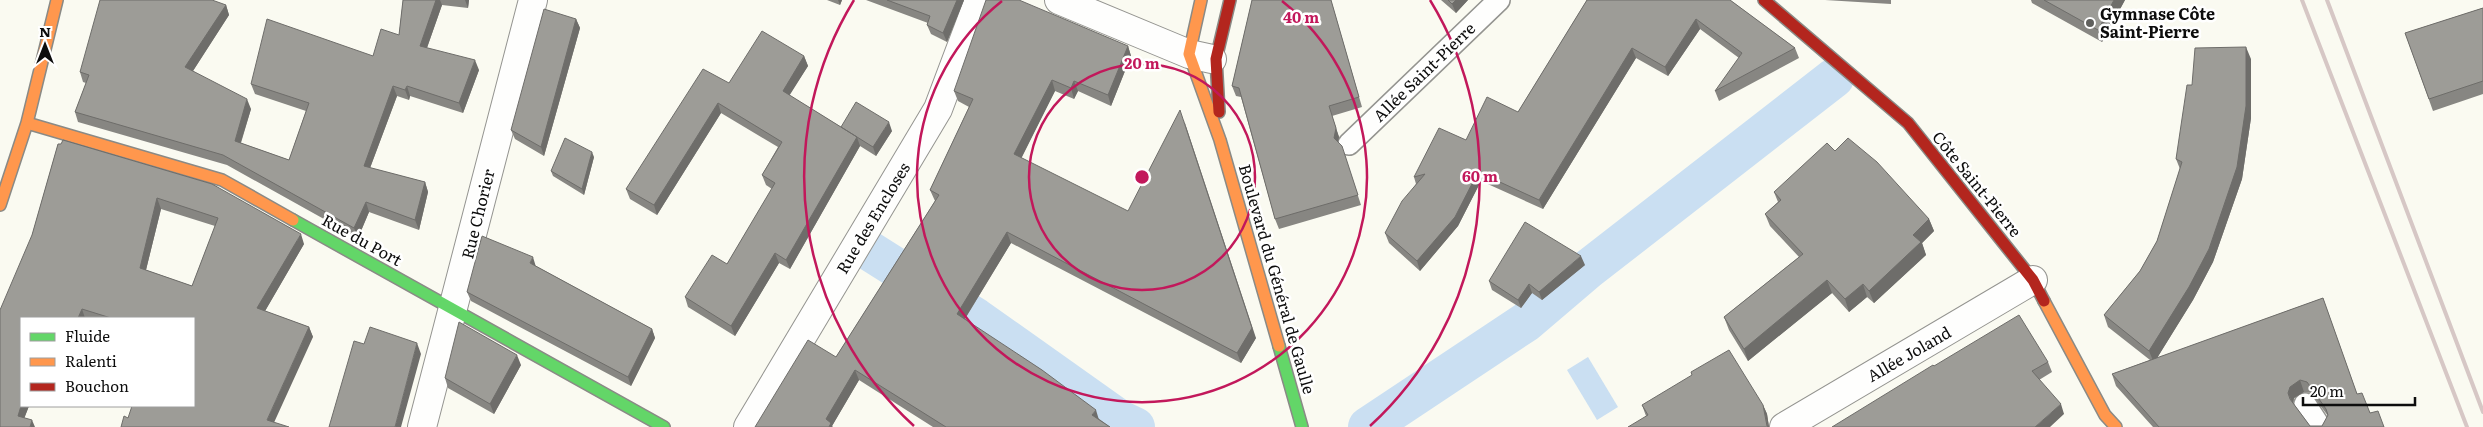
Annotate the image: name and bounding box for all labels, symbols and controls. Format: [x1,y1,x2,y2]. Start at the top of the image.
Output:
place label: Gymnase Côte Saint-Pierre [2100,1,2215,43]
text: 40 m [1283,5,1319,28]
street label: Allée Saint-Pierre [1367,16,1480,126]
marker: Gymnase Côte Saint-Pierre [2084,17,2096,29]
north arrow [20,20,70,70]
text: N [39,21,51,41]
text: 20 m [1124,51,1160,74]
street label: Côte Saint-Pierre [1927,125,2028,242]
street label: Rue des Encloses [829,157,915,278]
street label: Boulevard du Général de Gaulle [1234,161,1322,397]
text: 60 m [1462,164,1498,187]
street label: Rue Chorier [454,166,500,261]
centre of rings [1133,168,1151,186]
street label: Rue du Port [318,207,407,271]
legend [20,317,195,407]
street label: Allée Joland [1862,319,1955,387]
text: Fluide [65,324,110,347]
text: Ralenti [65,349,117,372]
text: Bouchon [65,374,129,397]
scale bar [2303,374,2416,406]
text: 20 m [2310,379,2344,402]

